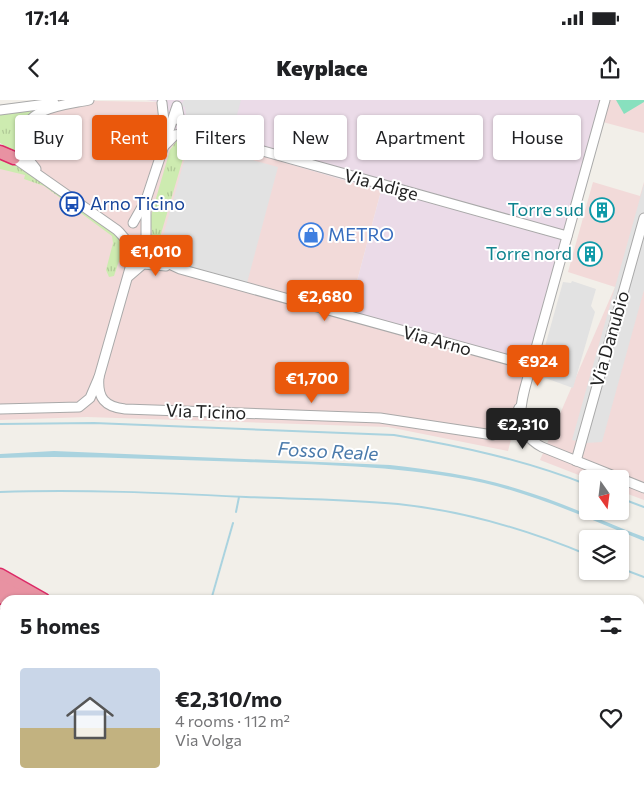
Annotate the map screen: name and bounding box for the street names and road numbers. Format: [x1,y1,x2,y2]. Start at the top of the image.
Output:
street label: Via Adige [342,164,421,204]
street label: Via Danubio [585,288,633,389]
street label: Via Arno [400,320,474,360]
street label: Via Ticino [165,399,247,423]

